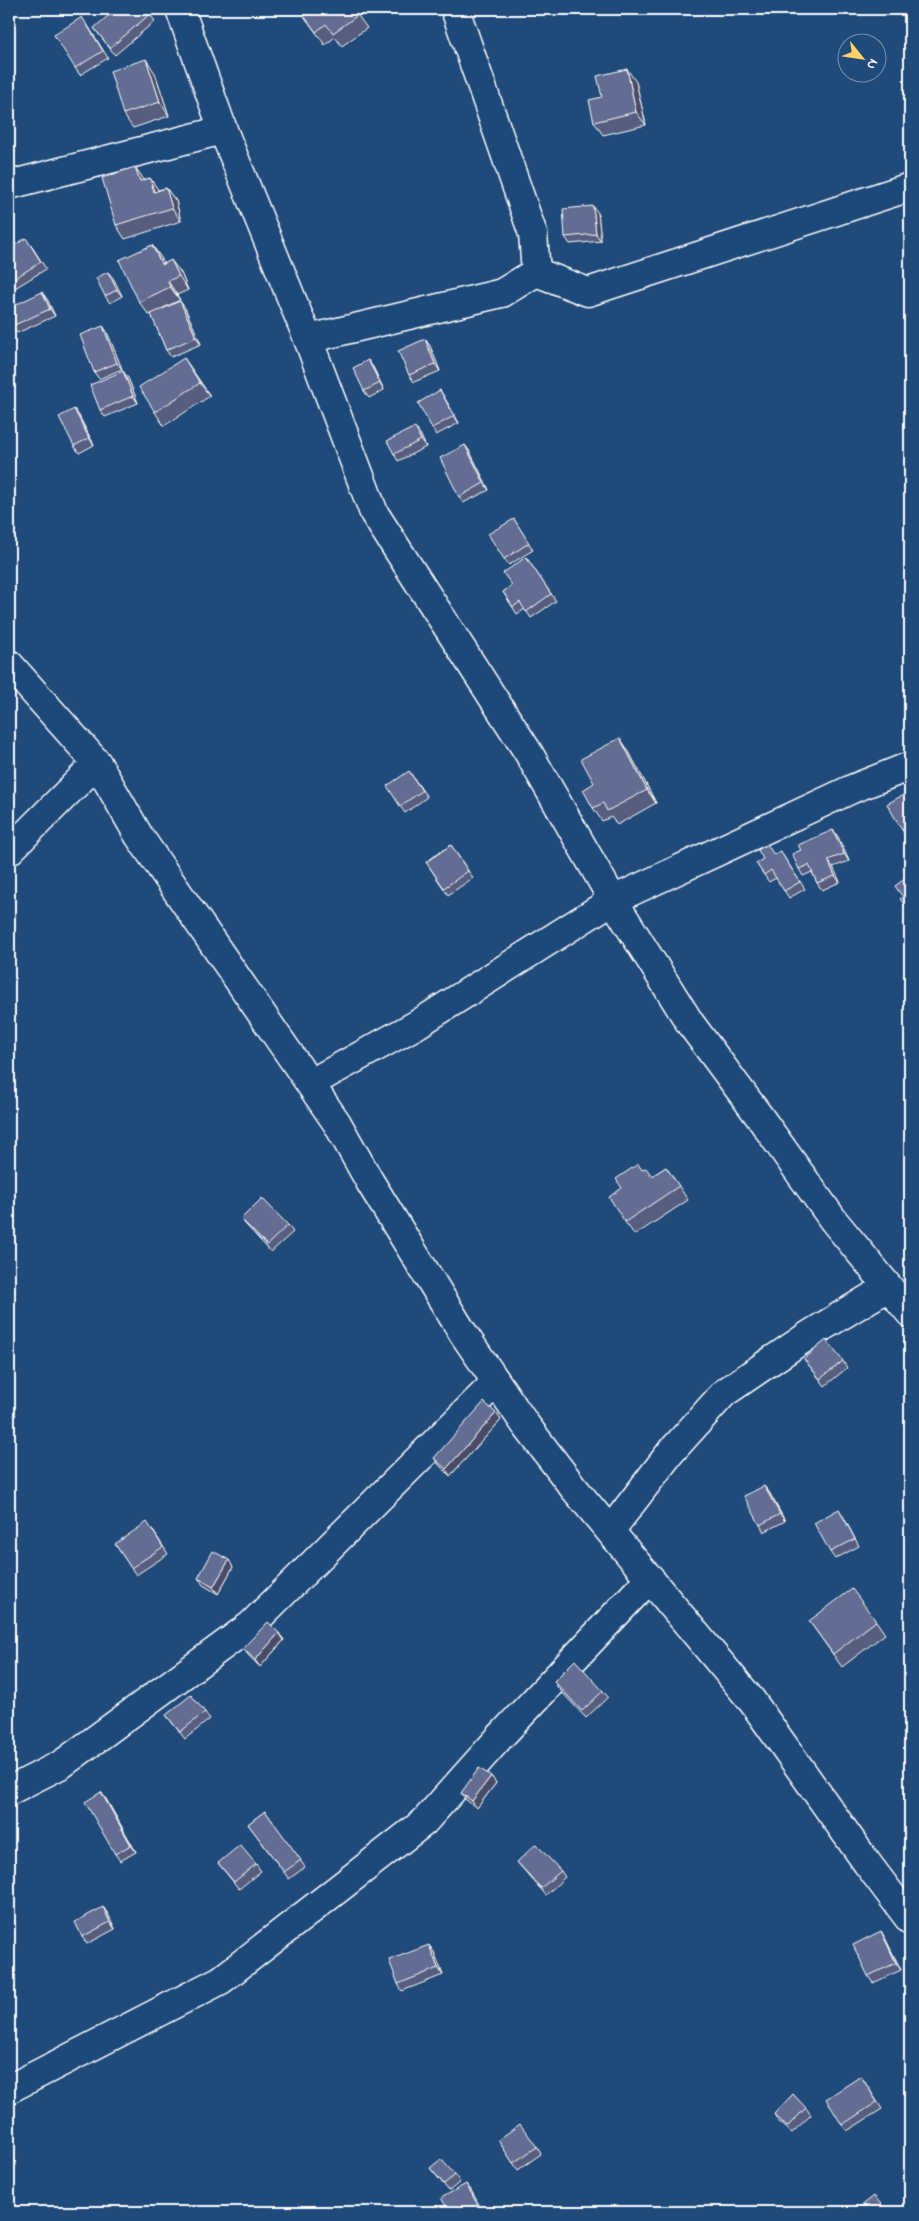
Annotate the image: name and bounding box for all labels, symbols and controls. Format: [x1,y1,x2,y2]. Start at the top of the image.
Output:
north arrow [836,32,886,82]
text: N [861,54,883,73]

